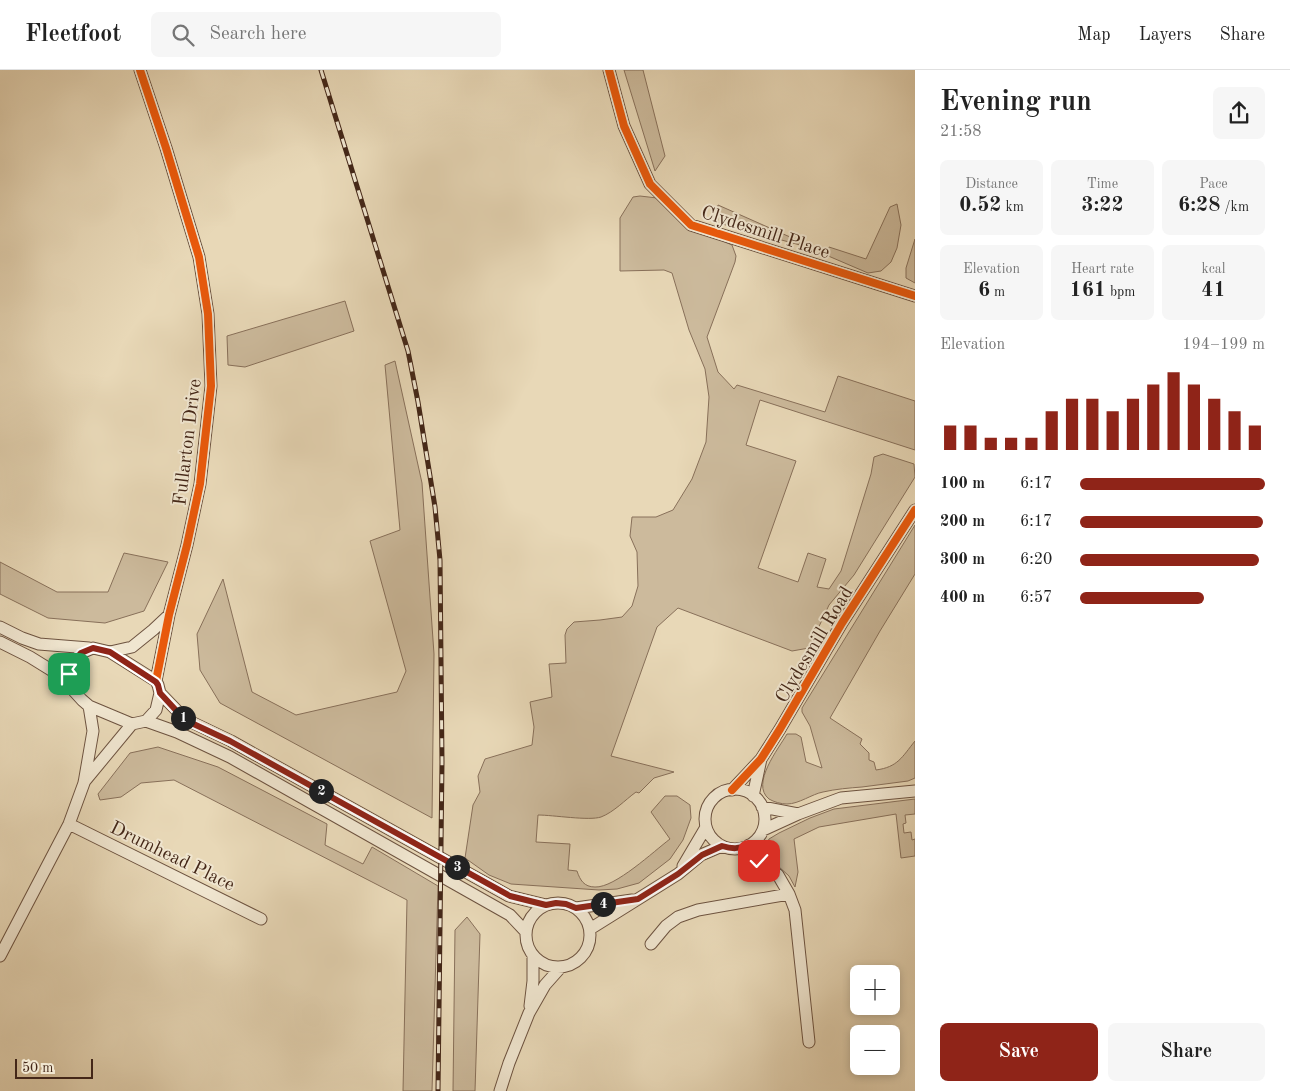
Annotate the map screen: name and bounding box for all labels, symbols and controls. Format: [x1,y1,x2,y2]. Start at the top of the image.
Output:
search box [151,12,501,57]
icon: search [169,21,197,49]
text: Fleetfoot [25,23,121,47]
text: Search here [209,25,306,44]
text: Map [1077,26,1111,44]
text: Layers [1139,26,1191,44]
text: Share [1219,26,1265,44]
button: share [1213,87,1265,139]
text: Evening run [940,89,1092,117]
text: 21:58 [940,124,982,140]
text: Distance [965,177,1018,191]
text: Time [1087,177,1118,191]
text: Pace [1199,177,1228,191]
text: 0.52 [959,195,1002,216]
text: 3:22 [1081,195,1124,216]
text: 6:28 [1178,195,1220,216]
text: km [1002,200,1024,214]
text: /km [1220,200,1249,214]
street label: Clydesmill Place [698,204,832,263]
text: Elevation [963,262,1020,276]
text: Heart rate [1071,262,1134,276]
text: kcal [1201,262,1226,276]
text: 6 [978,280,990,301]
text: 161 [1069,280,1106,301]
text: 41 [1201,280,1226,301]
text: m [990,285,1005,299]
text: bpm [1106,285,1136,299]
text: Elevation [940,337,1005,353]
text: 194–199 m [1182,337,1265,353]
street label: Fullarton Drive [171,378,206,507]
text: 100 m [940,476,985,492]
text: 6:17 [1020,476,1052,492]
text: 200 m [940,514,985,530]
text: 6:17 [1020,514,1052,530]
text: 300 m [940,552,985,568]
text: 6:20 [1020,552,1052,568]
street label: Clydesmill Road [773,584,857,707]
text: 400 m [940,590,985,606]
text: 6:57 [1020,590,1052,606]
pin [48,653,90,695]
icon: arrive [55,660,83,688]
pin: 1 [170,706,196,730]
text: 1 [179,711,188,725]
pin: 2 [308,778,334,804]
text: 2 [317,784,326,798]
street label: Drumhead Place [107,819,237,896]
pin [738,840,780,882]
icon: check [745,847,773,875]
pin: 3 [444,854,470,880]
text: 3 [453,860,462,874]
pin: 4 [590,892,616,916]
text: 4 [599,897,608,911]
map controls [850,965,900,1075]
button: + [850,965,900,1015]
button: Save [940,1023,1098,1081]
button: Share [1108,1023,1265,1081]
button: − [850,1025,900,1075]
scale bar [15,1056,92,1079]
text: 50 m [22,1061,53,1075]

